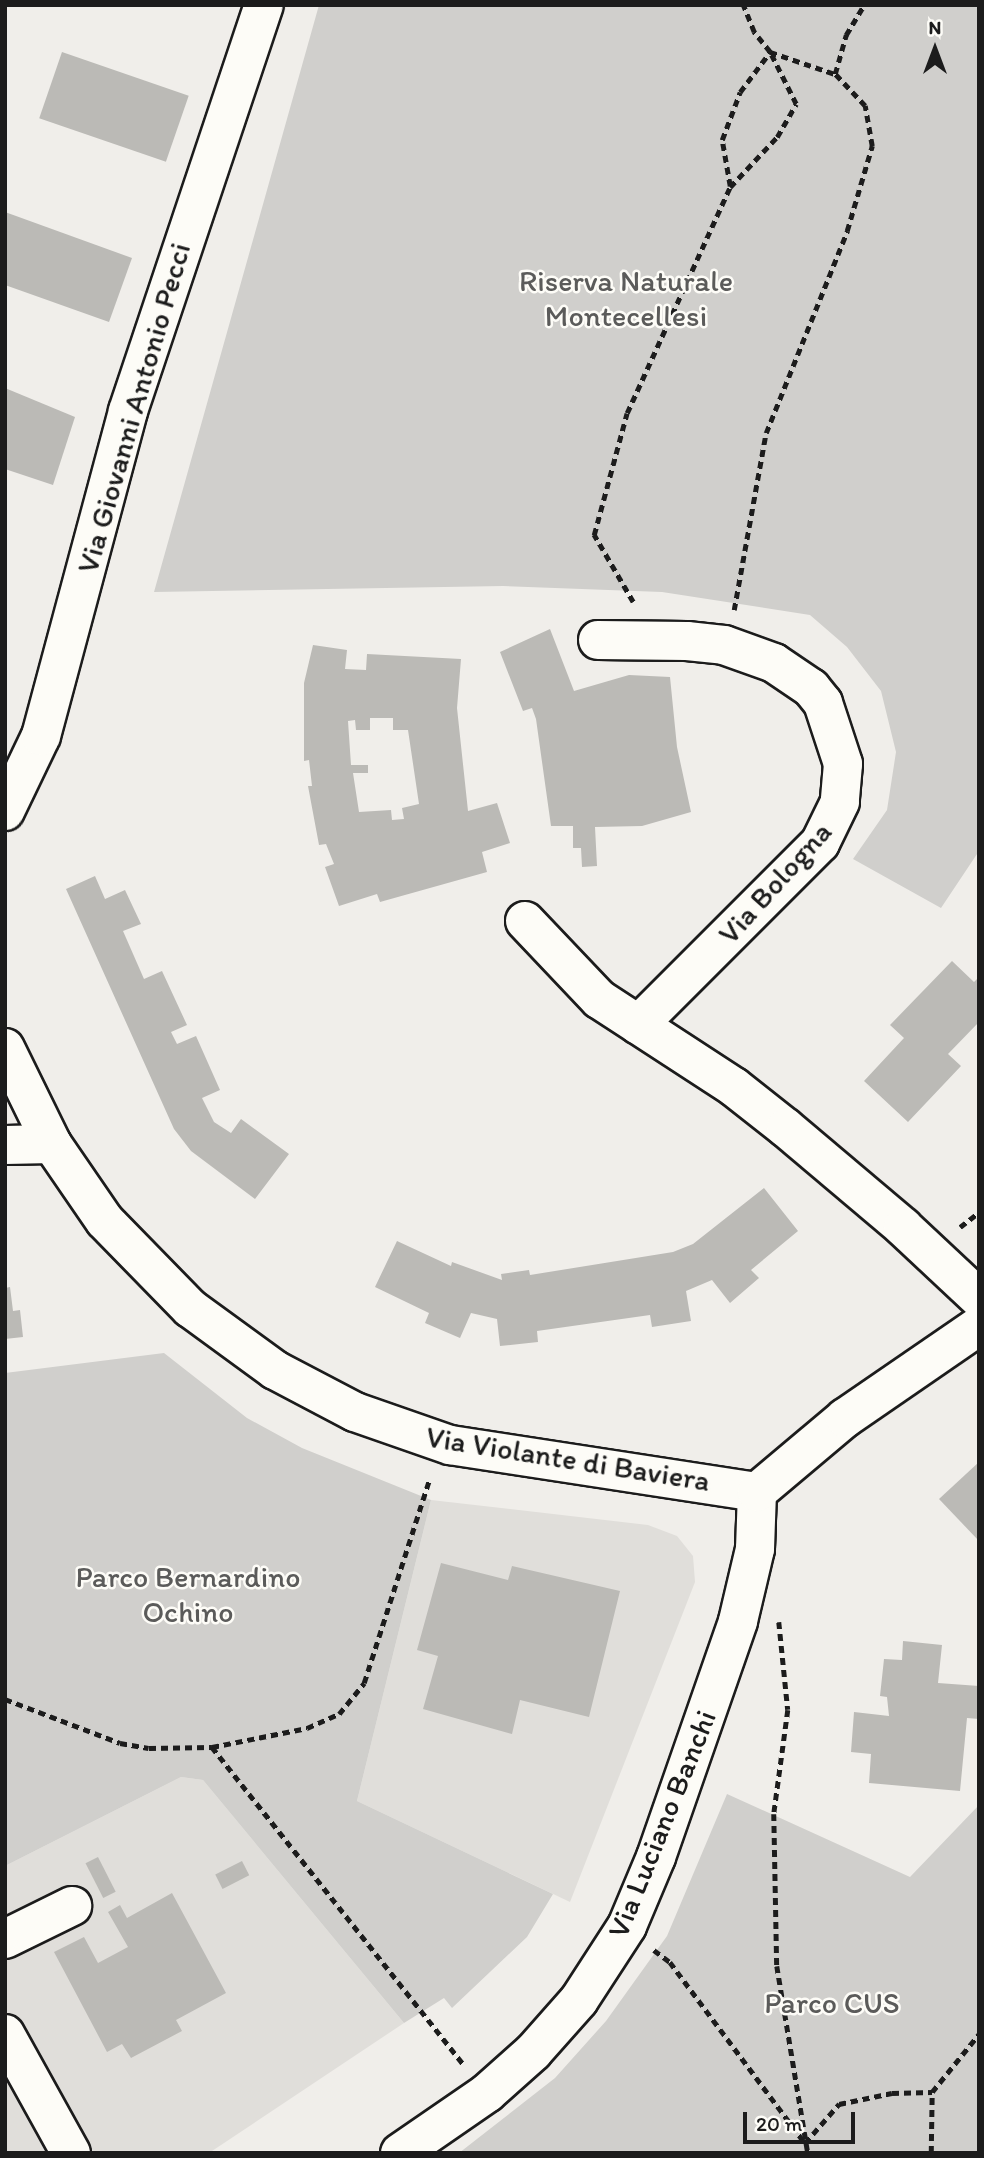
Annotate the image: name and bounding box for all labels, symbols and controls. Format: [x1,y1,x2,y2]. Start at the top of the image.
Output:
north arrow [900,14,970,84]
text: N [929,16,941,39]
street label: Via Giovanni Antonio Pecci [69,238,199,578]
park label: Riserva Naturale Montecellesi [519,263,733,334]
street label: Via Bologna [710,814,840,952]
street label: Via Violante di Baviera [423,1419,713,1499]
park label: Parco Bernardino Ochino [76,1559,300,1630]
street label: Via Luciano Banchi [600,1705,724,1943]
park label: Parco CUS [764,1985,900,2021]
scale bar [746,2098,858,2142]
text: 20 m [756,2111,802,2136]

